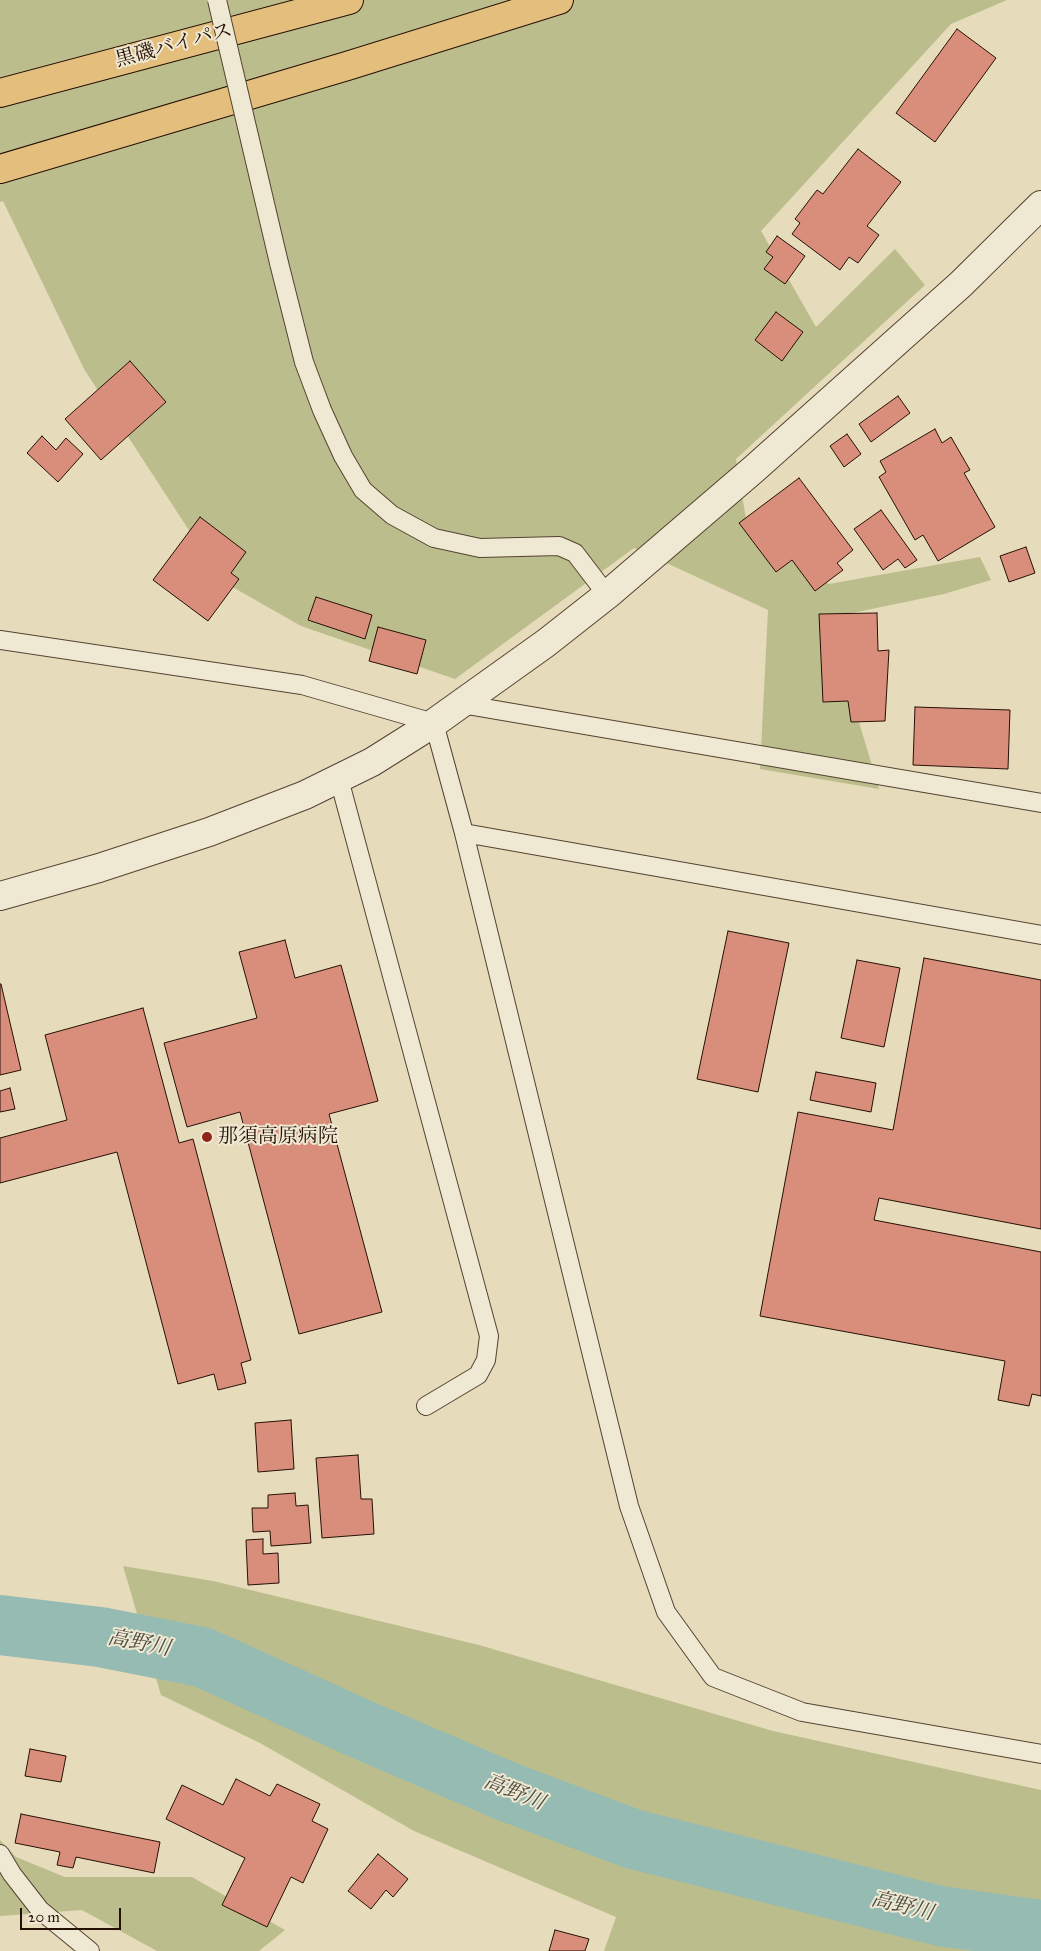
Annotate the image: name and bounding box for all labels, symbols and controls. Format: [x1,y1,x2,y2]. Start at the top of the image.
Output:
street label: 黒磯バイパス [113,19,235,73]
place label: 那須高原病院 [218,1125,338,1149]
marker: 那須高原病院 [200,1130,214,1144]
water label: 高野川 [106,1626,172,1662]
water label: 高野川 [480,1770,548,1816]
water label: 高野川 [868,1887,936,1927]
scale bar [22,1898,124,1930]
text: 20 m [28,1908,60,1926]

